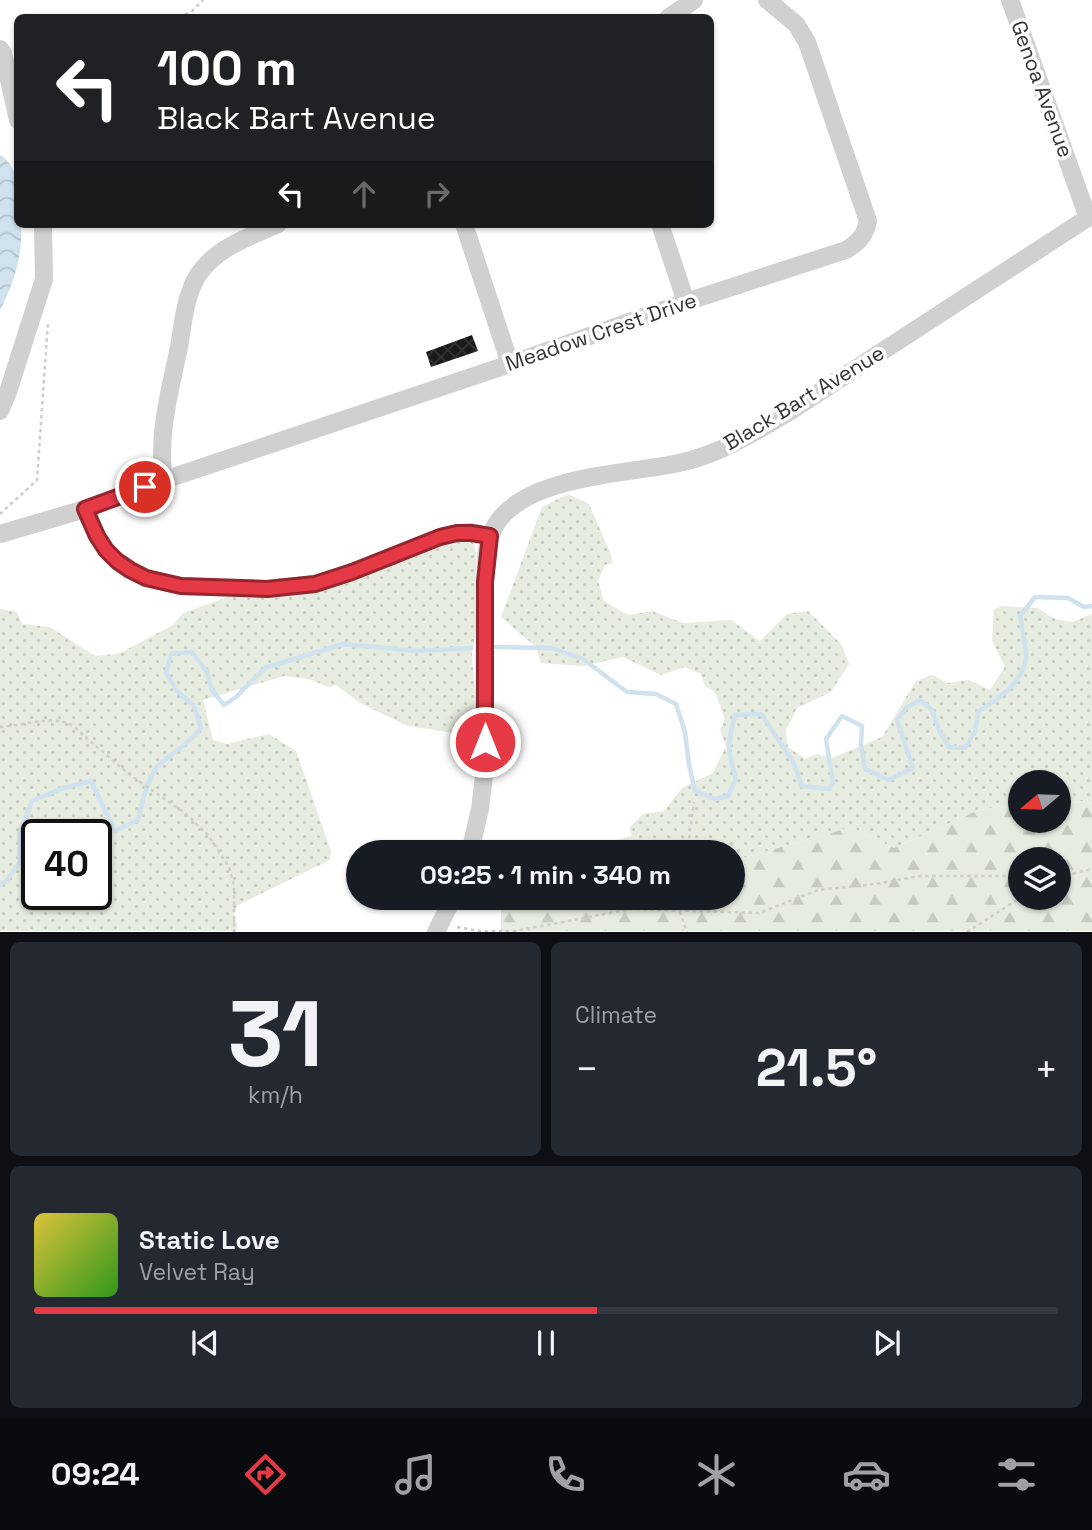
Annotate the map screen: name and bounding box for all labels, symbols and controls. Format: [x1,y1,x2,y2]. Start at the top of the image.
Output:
street label: Genoa Avenue [1005,17,1080,161]
text: 100 m [157,37,297,99]
icon: left [42,42,133,133]
text: Black Bart Avenue [157,98,436,138]
icon: left [272,175,310,213]
icon: ahead [345,175,383,213]
icon: right [418,175,456,213]
street label: Meadow Crest Drive [502,286,700,377]
street label: Black Bart Avenue [718,339,889,456]
pin [115,457,175,517]
icon: arrive [126,468,164,506]
position arrow [448,705,522,779]
north arrow [1008,770,1071,833]
map controls [1008,770,1071,910]
speed limit sign: 40 [21,819,112,910]
button: layers [1008,847,1071,910]
text: 09:25 · 1 min · 340 m [420,858,671,892]
text: 31 [228,976,323,1093]
text: Climate [575,1000,657,1030]
text: 21.5° [756,1035,877,1101]
text: − [575,1045,599,1093]
text: + [1034,1045,1058,1093]
text: km/h [248,1080,303,1110]
text: Static Love [139,1223,280,1257]
text: Velvet Ray [139,1257,255,1287]
icon: previous [186,1324,224,1362]
icon: pause [527,1324,565,1362]
icon: next [868,1324,906,1362]
icon: directions [241,1450,290,1499]
icon: music [391,1450,440,1499]
icon: phone [541,1450,590,1499]
icon: climate [692,1450,741,1499]
icon: car [842,1450,891,1499]
icon: filters [992,1450,1041,1499]
text: 09:24 [51,1454,140,1494]

